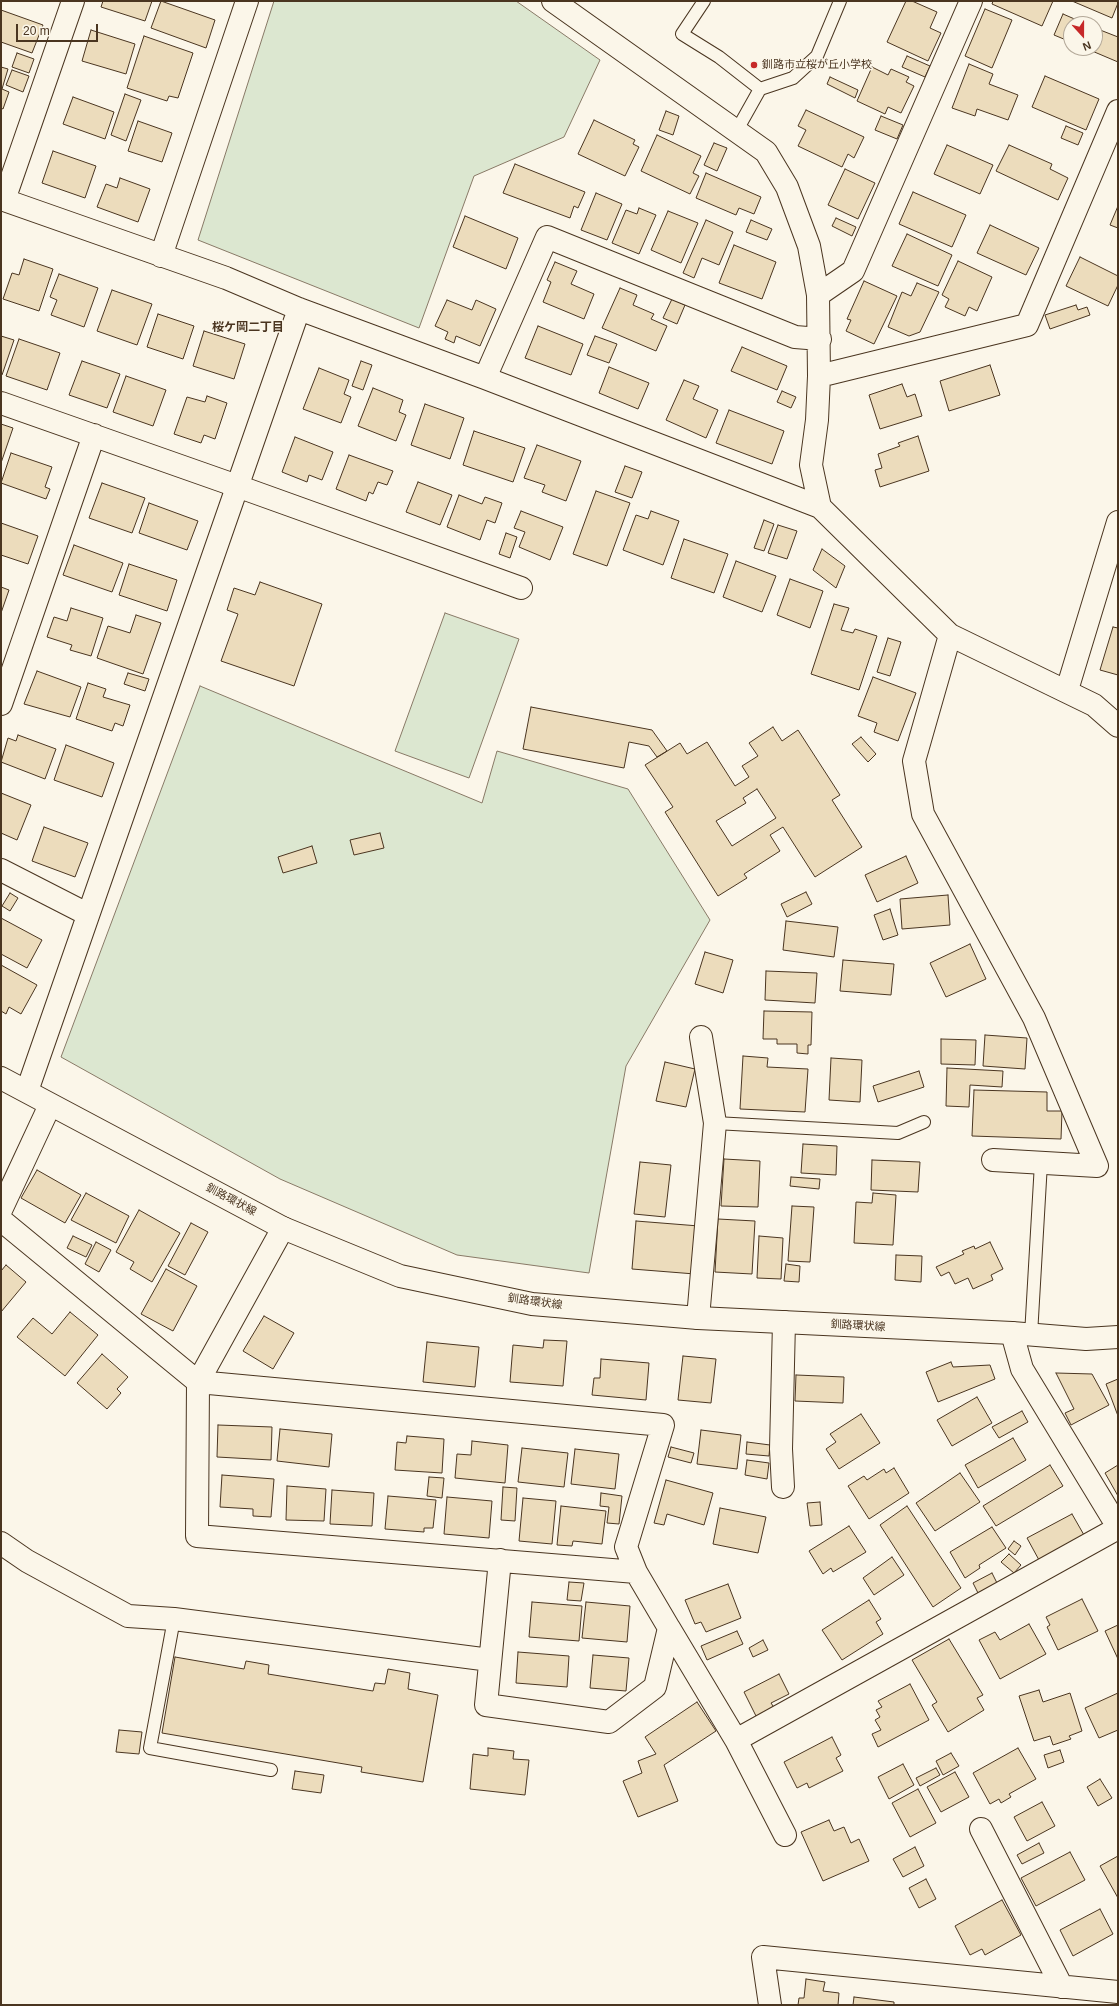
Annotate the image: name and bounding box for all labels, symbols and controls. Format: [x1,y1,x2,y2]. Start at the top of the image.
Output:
scale bar [18,16,100,42]
north arrow [1063,16,1103,56]
text: 20 m [23,24,50,38]
text: N [1081,39,1093,53]
place label: 釧路市立桜が丘小学校 [762,58,872,72]
marker: 釧路市立桜が丘小学校 [749,60,759,70]
district label: 桜ケ岡二丁目 [212,321,284,335]
street label: 釧路環状線 [204,1181,258,1219]
street label: 釧路環状線 [507,1292,563,1312]
street label: 釧路環状線 [830,1318,886,1334]

